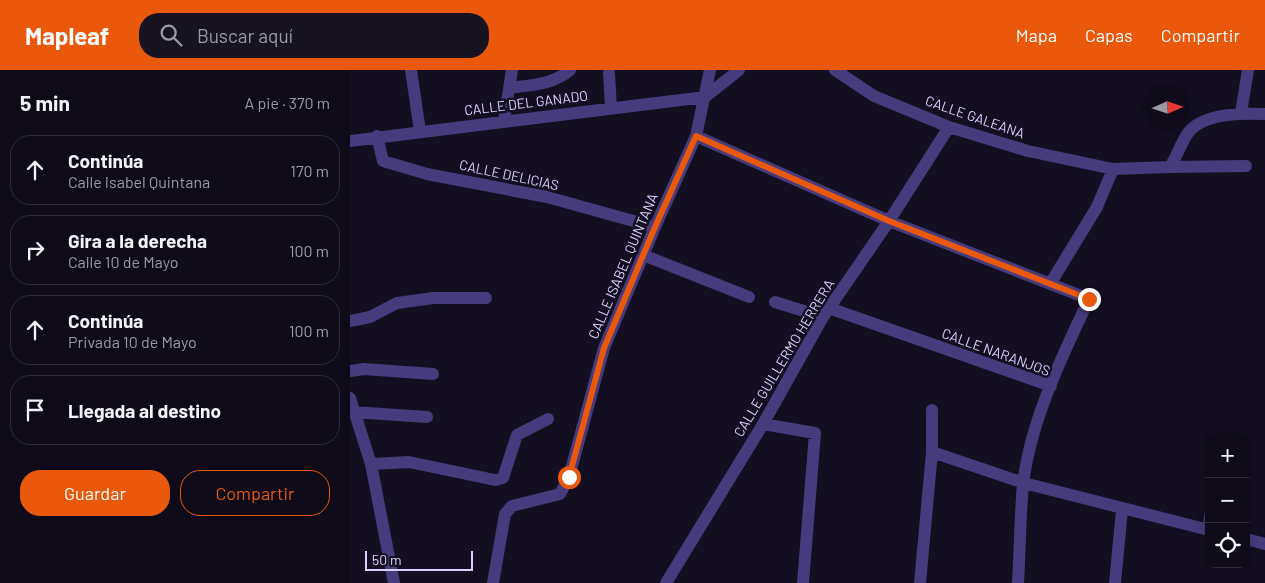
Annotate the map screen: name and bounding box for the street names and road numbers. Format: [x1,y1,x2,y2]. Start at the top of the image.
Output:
street label: CALLE DEL GANADO [463,86,589,119]
street label: CALLE GALEANA [923,92,1028,142]
street label: CALLE DELICIAS [458,156,560,193]
street label: CALLE ISABEL QUINTANA [584,190,661,341]
street label: CALLE GUILLERMO HERRERA [730,275,838,440]
street label: CALLE NARANJOS [940,324,1053,379]

